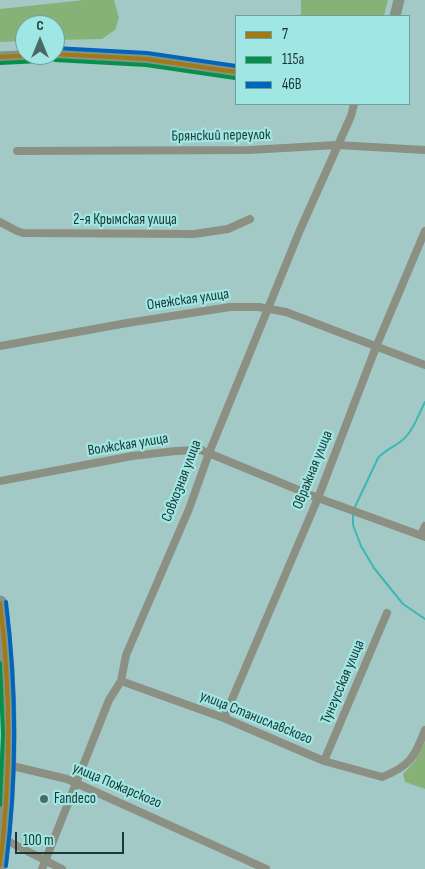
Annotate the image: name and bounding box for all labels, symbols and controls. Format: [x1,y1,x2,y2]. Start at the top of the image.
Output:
north arrow [15,15,65,65]
legend [235,15,410,105]
text: С [36,17,44,34]
text: 7 [282,25,288,44]
text: 115а [282,50,304,69]
text: 46В [282,75,302,94]
street label: Брянский переулок [171,126,271,146]
street label: 2-я Крымская улица [73,211,177,229]
street label: Онежская улица [146,285,230,315]
street label: Овражная улица [289,428,337,512]
street label: Волжская улица [87,430,169,460]
street label: Совхозная улица [158,438,206,524]
street label: Тунгусская улица [317,637,369,727]
street label: улица Станиславского [197,687,315,749]
street label: улица Пожарского [70,759,164,813]
place label: Fandeco [54,790,96,808]
marker: Fandeco [38,793,50,805]
scale bar [18,822,126,854]
text: 100 m [23,831,54,850]

